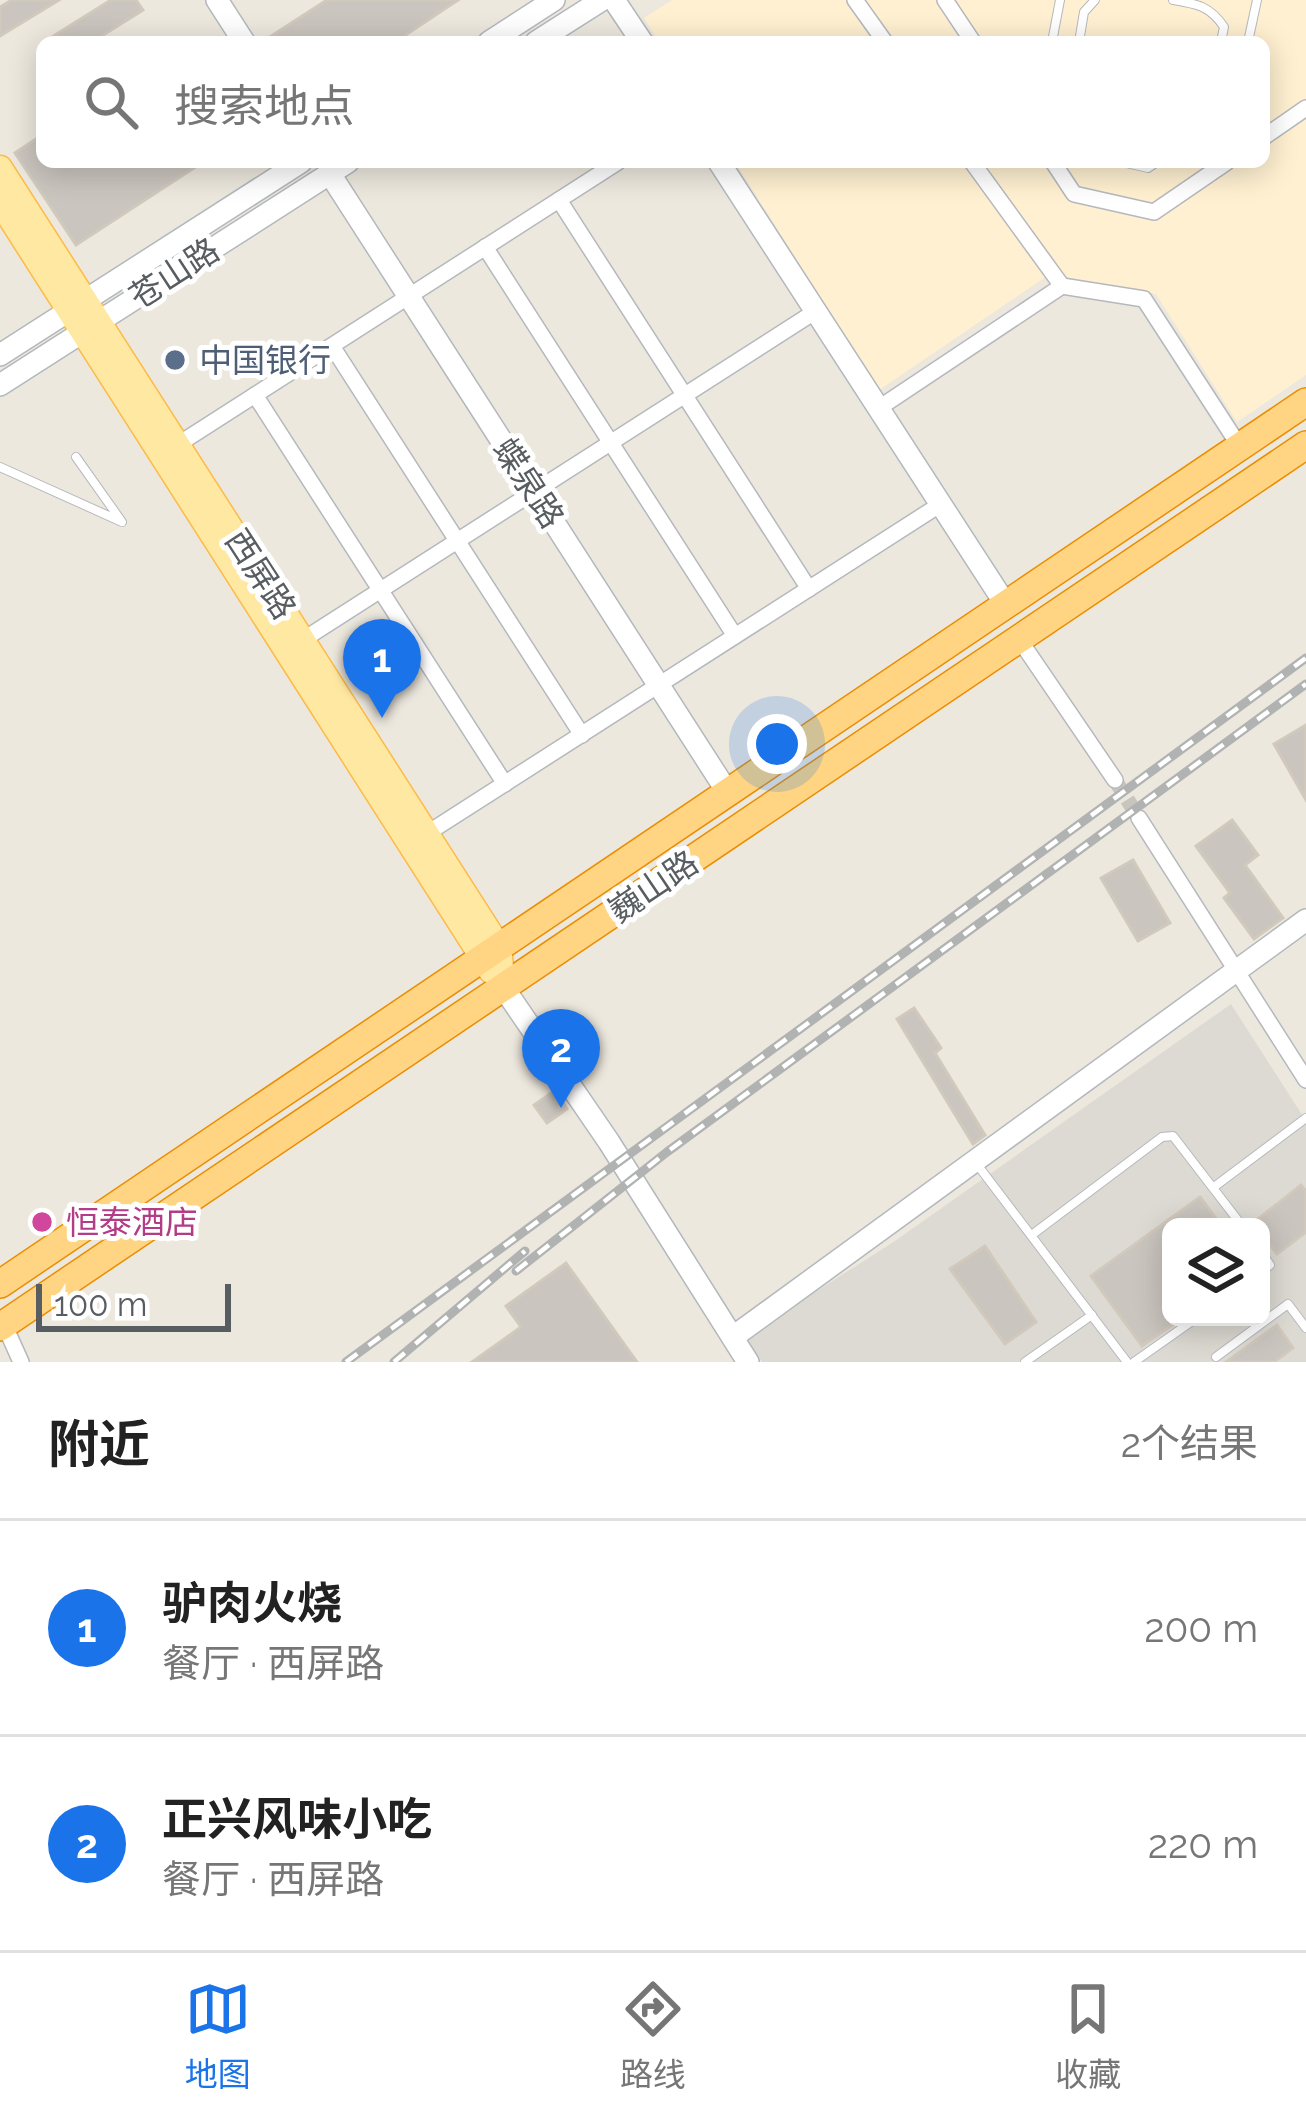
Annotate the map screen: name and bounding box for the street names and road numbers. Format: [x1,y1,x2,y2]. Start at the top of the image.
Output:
street label: 苍山路 [122,230,226,317]
street label: 蝶泉路 [485,431,572,535]
street label: 西屏路 [217,522,304,626]
street label: 巍山路 [601,843,705,930]

